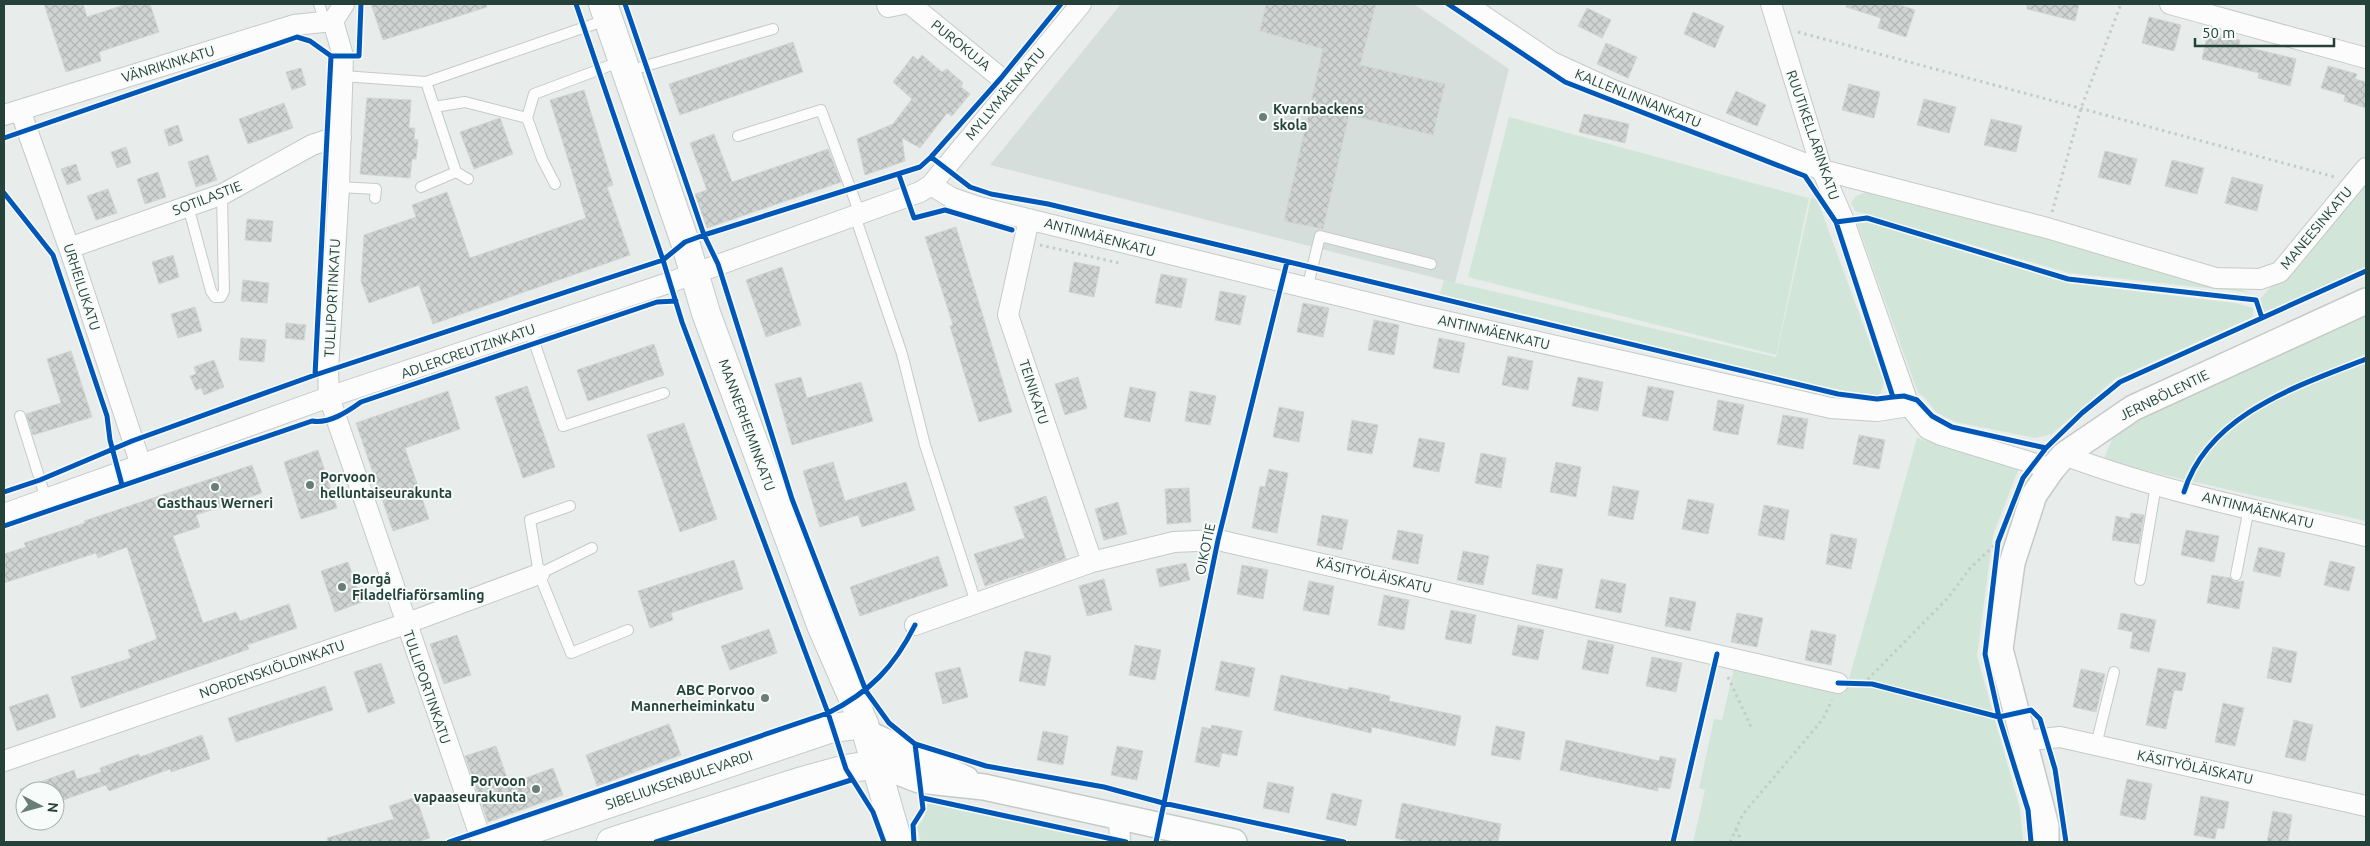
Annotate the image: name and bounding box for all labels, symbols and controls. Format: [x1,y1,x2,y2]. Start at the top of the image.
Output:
scale bar [2195,15,2334,47]
street label: PUROKUJA [928,16,994,74]
text: 50 m [2202,24,2235,41]
street label: VÄNRIKINKATU [120,42,216,86]
street label: MYLLYMÄENKATU [962,45,1048,143]
street label: KALLENLINNANKATU [1573,65,1703,131]
street label: RUUTIKELLARINKATU [1783,68,1843,202]
place label: Kvarnbackens skola [1273,101,1364,133]
marker: Kvarnbackens skola [1257,111,1269,123]
street label: SOTILASTIE [170,177,244,218]
street label: MANEESINKATU [2277,184,2355,272]
street label: ANTINMÄENKATU [1043,214,1157,260]
street label: TULLIPORTINKATU [321,238,343,358]
street label: URHEILUKATU [60,241,104,333]
street label: ANTINMÄENKATU [1437,311,1551,353]
street label: ADLERCREUTZINKATU [399,320,537,382]
street label: MANNERHEIMINKATU [716,357,778,493]
street label: TEINIKATU [1016,357,1052,427]
street label: JERNBÖLENTIE [2116,365,2211,424]
place label: Porvoon helluntaiseurakunta [320,469,452,501]
marker: Porvoon helluntaiseurakunta [304,479,316,491]
marker: Gasthaus Werneri [209,481,221,493]
street label: ANTINMÄENKATU [2201,488,2315,532]
place label: Gasthaus Werneri [157,495,273,511]
street label: OIKOTIE [1192,522,1218,576]
street label: KÄSITYÖLÄISKATU [1315,553,1434,596]
place label: Borgå Filadelfiaförsamling [352,571,484,603]
marker: Borgå Filadelfiaförsamling [336,581,348,593]
street label: TULLIPORTINKATU [400,628,454,746]
street label: NORDENSKIÖLDINKATU [197,636,347,701]
place label: ABC Porvoo Mannerheiminkatu [631,682,755,714]
marker: ABC Porvoo Mannerheiminkatu [759,692,771,704]
street label: KÄSITYÖLÄISKATU [2136,746,2255,787]
street label: SIBELIUKSENBULEVARDI [603,747,755,813]
place label: Porvoon vapaaseurakunta [414,773,526,805]
north arrow [15,781,65,831]
marker: Porvoon vapaaseurakunta [530,783,542,795]
text: N [44,801,61,813]

